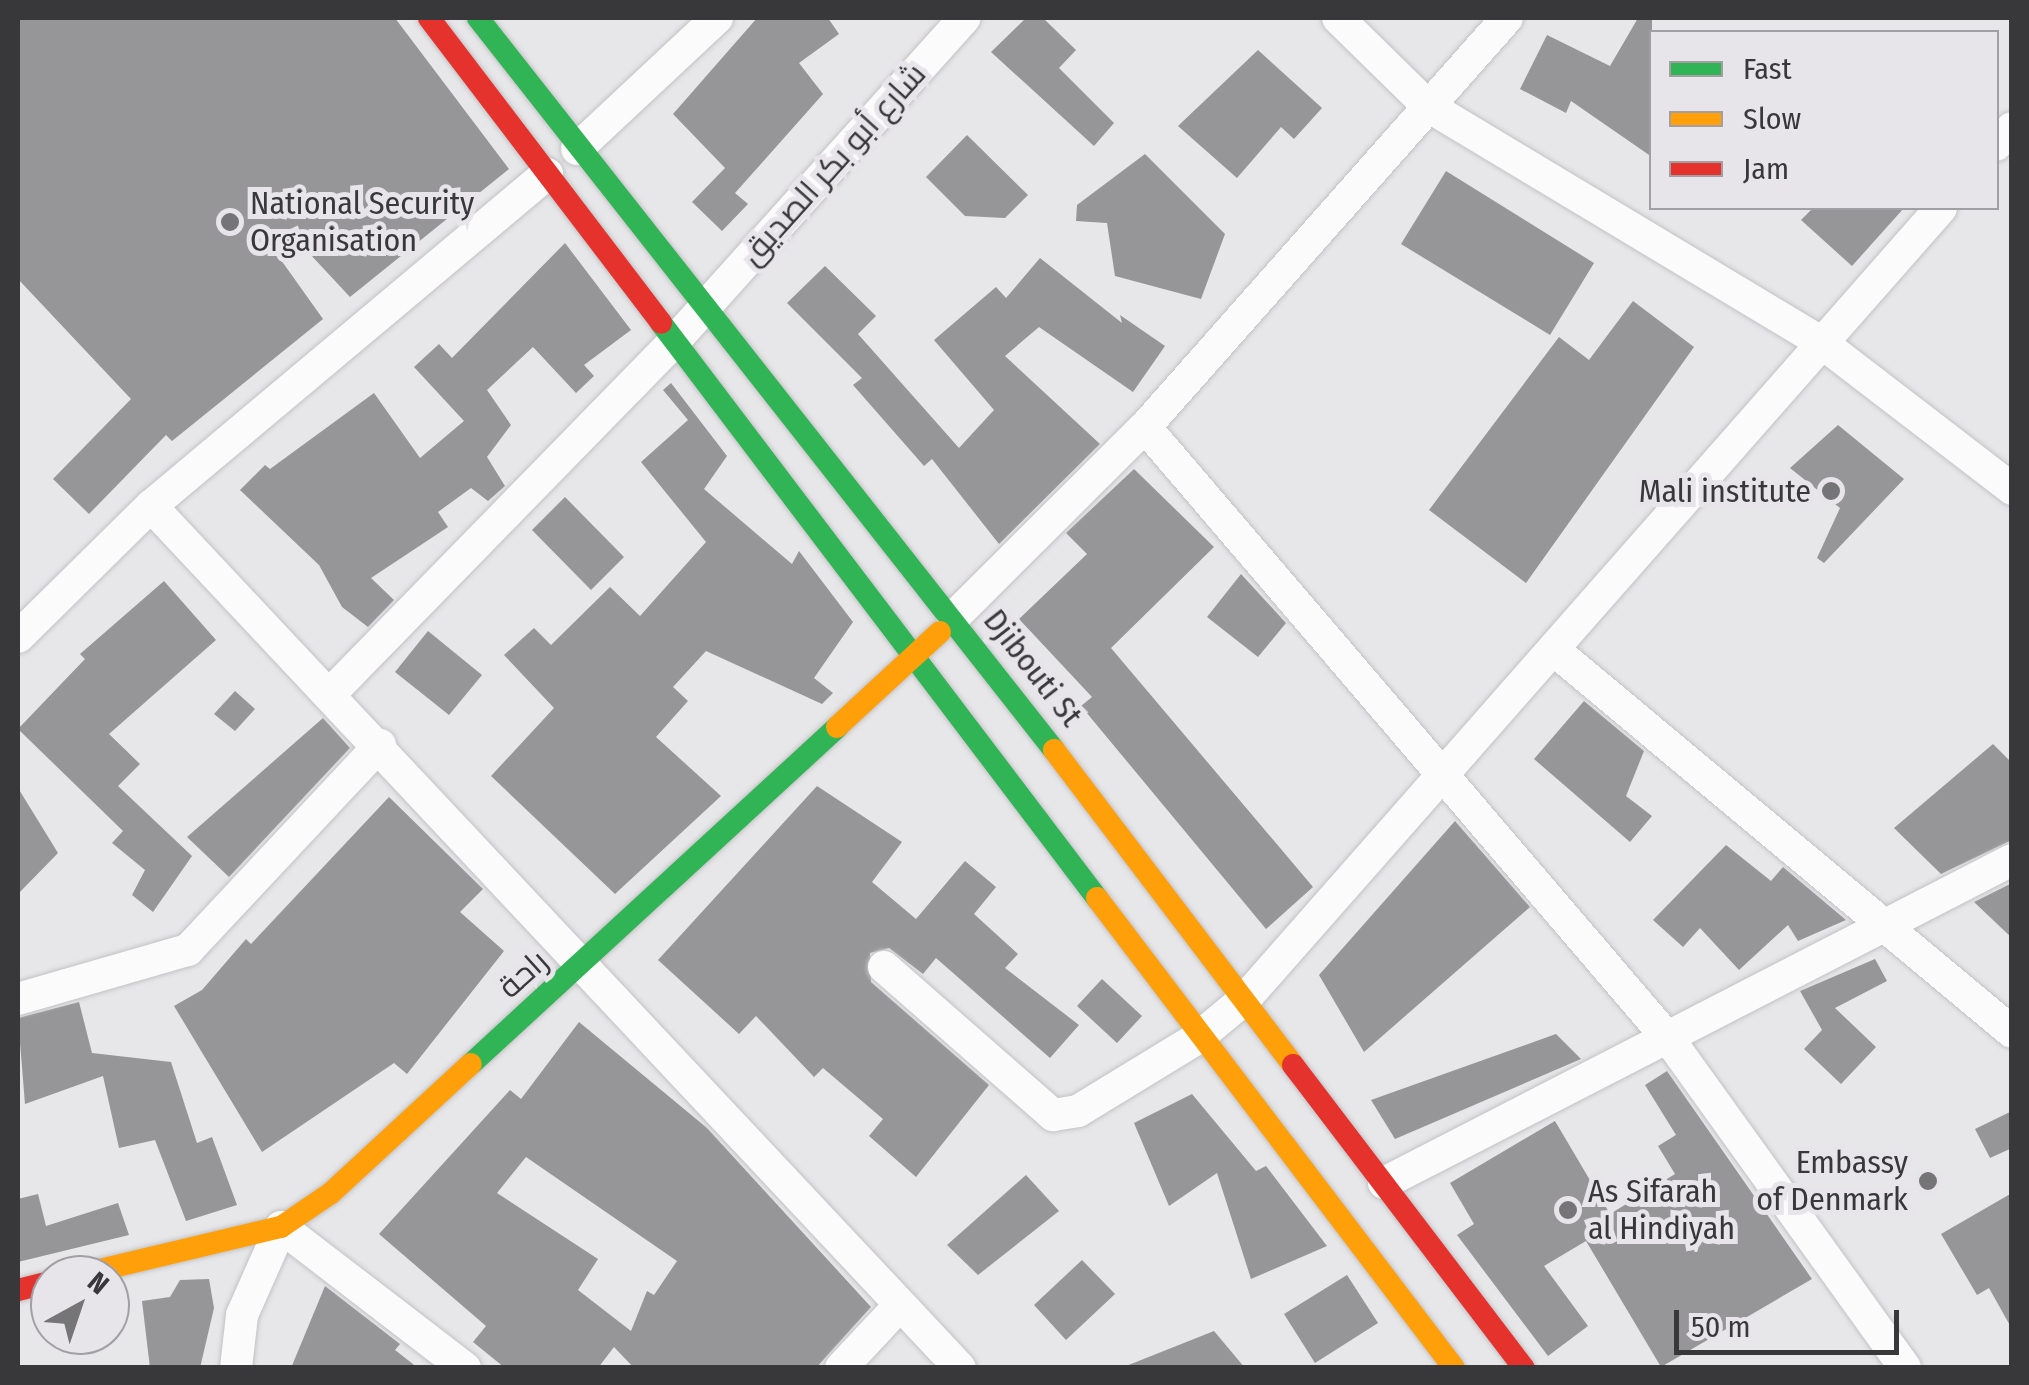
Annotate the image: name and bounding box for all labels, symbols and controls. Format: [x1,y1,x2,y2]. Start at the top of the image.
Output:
legend [1649,30,1999,210]
text: Fast [1743,51,1791,87]
street label: شارع أبو بكر الصديق [732,55,934,273]
text: Slow [1743,101,1801,137]
text: Jam [1743,151,1789,187]
place label: National Security Organisation [250,185,474,260]
marker: National Security Organisation [219,211,241,233]
place label: Mali institute [1639,472,1811,510]
marker: Mali institute [1820,480,1842,502]
street label: Djibouti St [975,602,1091,734]
street label: راحة [490,942,556,1006]
place label: Embassy of Denmark [1756,1144,1908,1219]
marker: Embassy of Denmark [1917,1170,1939,1192]
place label: As Sifarah al Hindiyah [1588,1173,1735,1248]
marker: As Sifarah al Hindiyah [1557,1199,1579,1221]
north arrow [30,1255,130,1355]
text: N [81,1265,115,1301]
scale bar [1679,1290,1904,1352]
text: 50 m [1691,1309,1751,1345]

